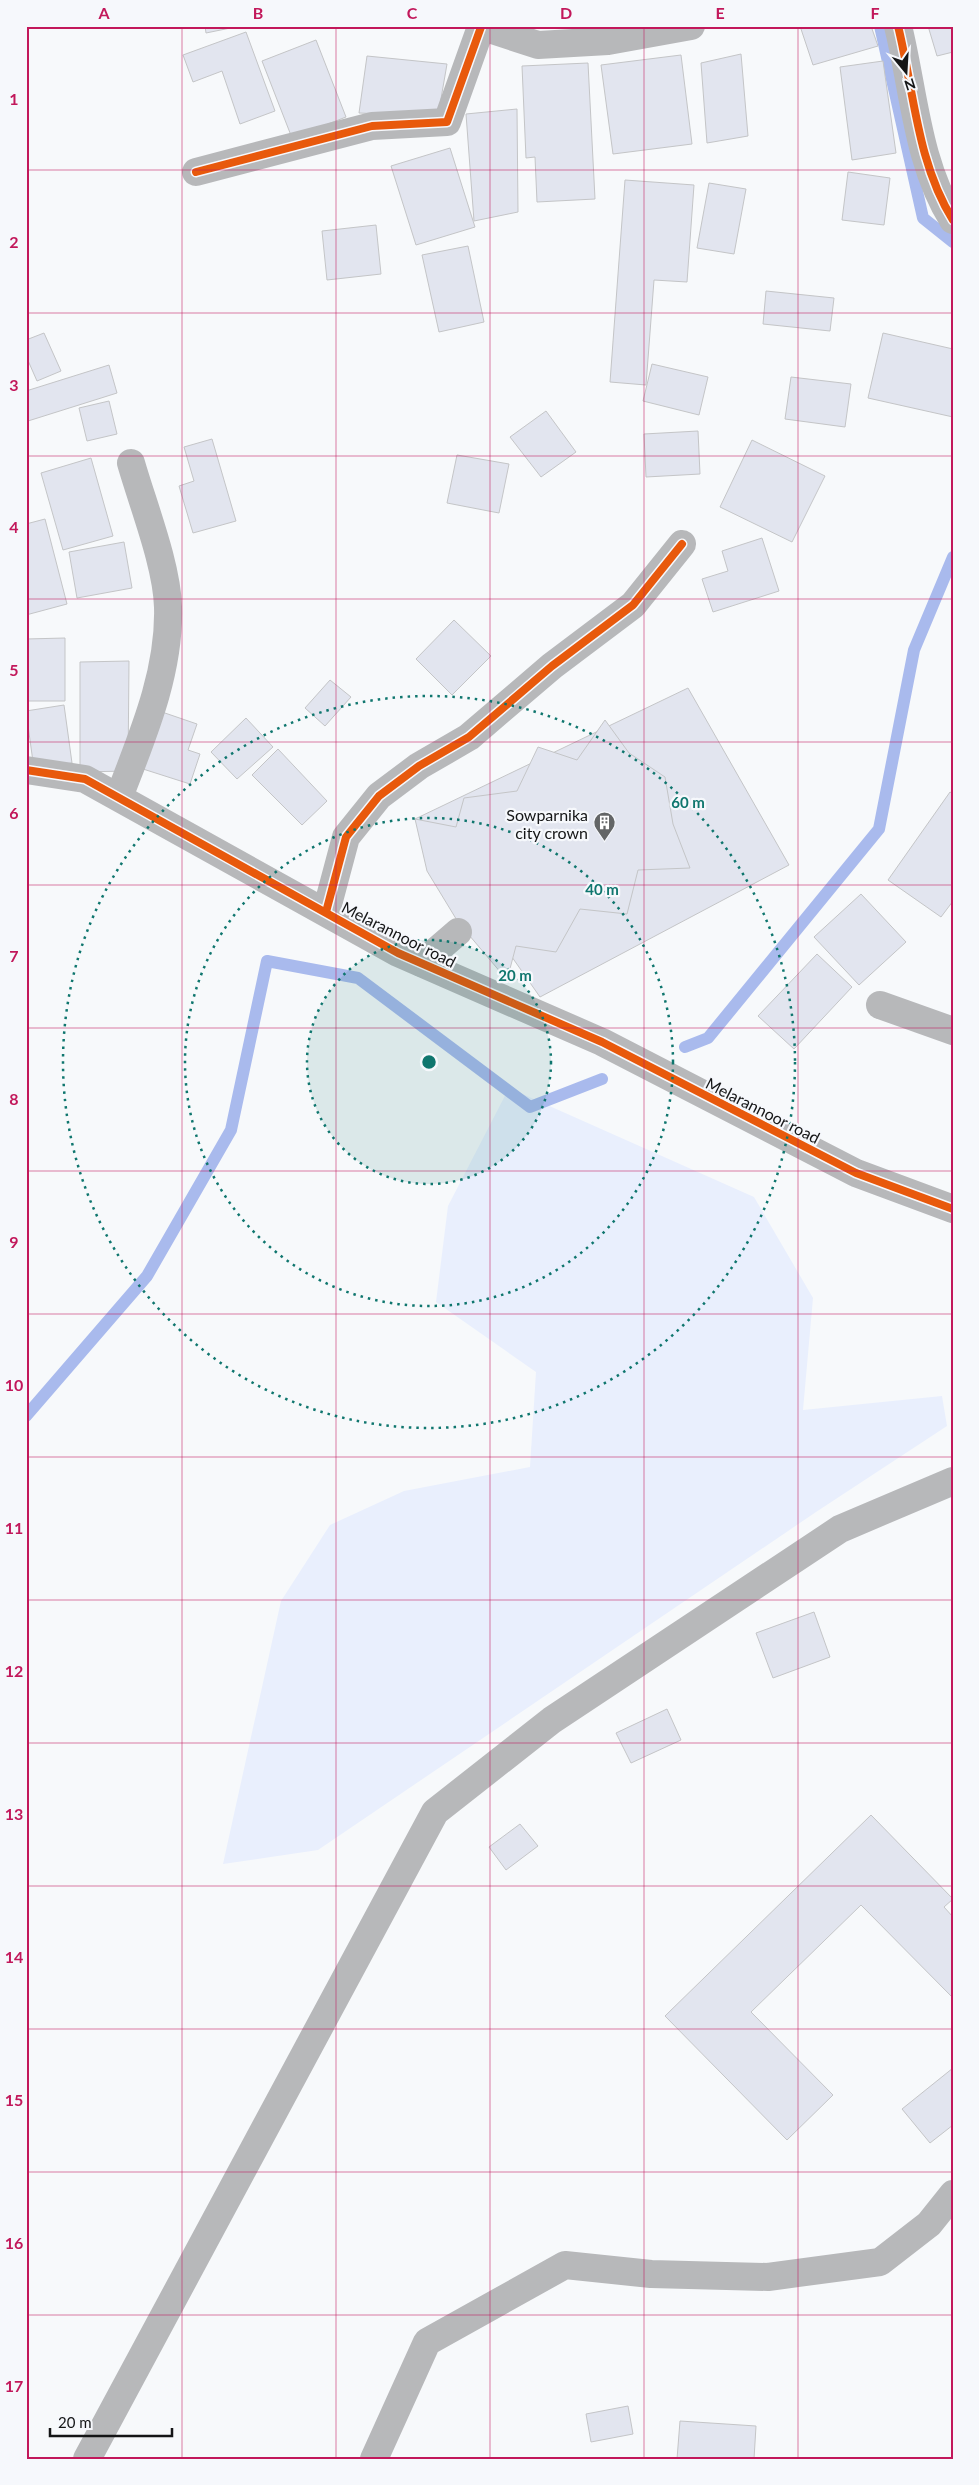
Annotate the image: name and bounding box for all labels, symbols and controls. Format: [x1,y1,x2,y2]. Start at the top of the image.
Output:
text: A [97,3,110,22]
text: B [253,3,263,22]
text: C [407,3,418,22]
text: D [560,3,572,22]
text: E [715,3,725,22]
text: F [870,3,880,22]
north arrow [882,48,932,98]
text: N [902,75,918,95]
text: 1 [9,89,19,108]
text: 2 [9,232,19,251]
text: 3 [9,375,19,394]
text: 4 [9,517,19,536]
text: 5 [9,660,19,679]
text: 60 m [671,793,705,811]
text: 6 [9,803,19,822]
place label: Sowparnika city crown [506,805,588,842]
building icon: Sowparnika city crown [592,811,616,842]
text: 40 m [585,880,619,898]
street label: Melarannoor road [339,897,459,971]
text: 7 [9,946,19,965]
text: 20 m [498,966,532,984]
centre of rings [420,1053,438,1071]
street label: Melarannoor road [703,1073,823,1147]
text: 8 [9,1089,19,1108]
text: 9 [9,1232,19,1251]
text: 10 [5,1375,23,1394]
text: 11 [5,1518,23,1537]
text: 12 [5,1661,23,1680]
text: 13 [5,1804,23,1823]
text: 14 [5,1947,23,1966]
text: 15 [5,2090,23,2109]
text: 16 [5,2233,23,2252]
text: 17 [5,2376,23,2395]
scale bar [50,2405,172,2437]
text: 20 m [58,2413,92,2431]

